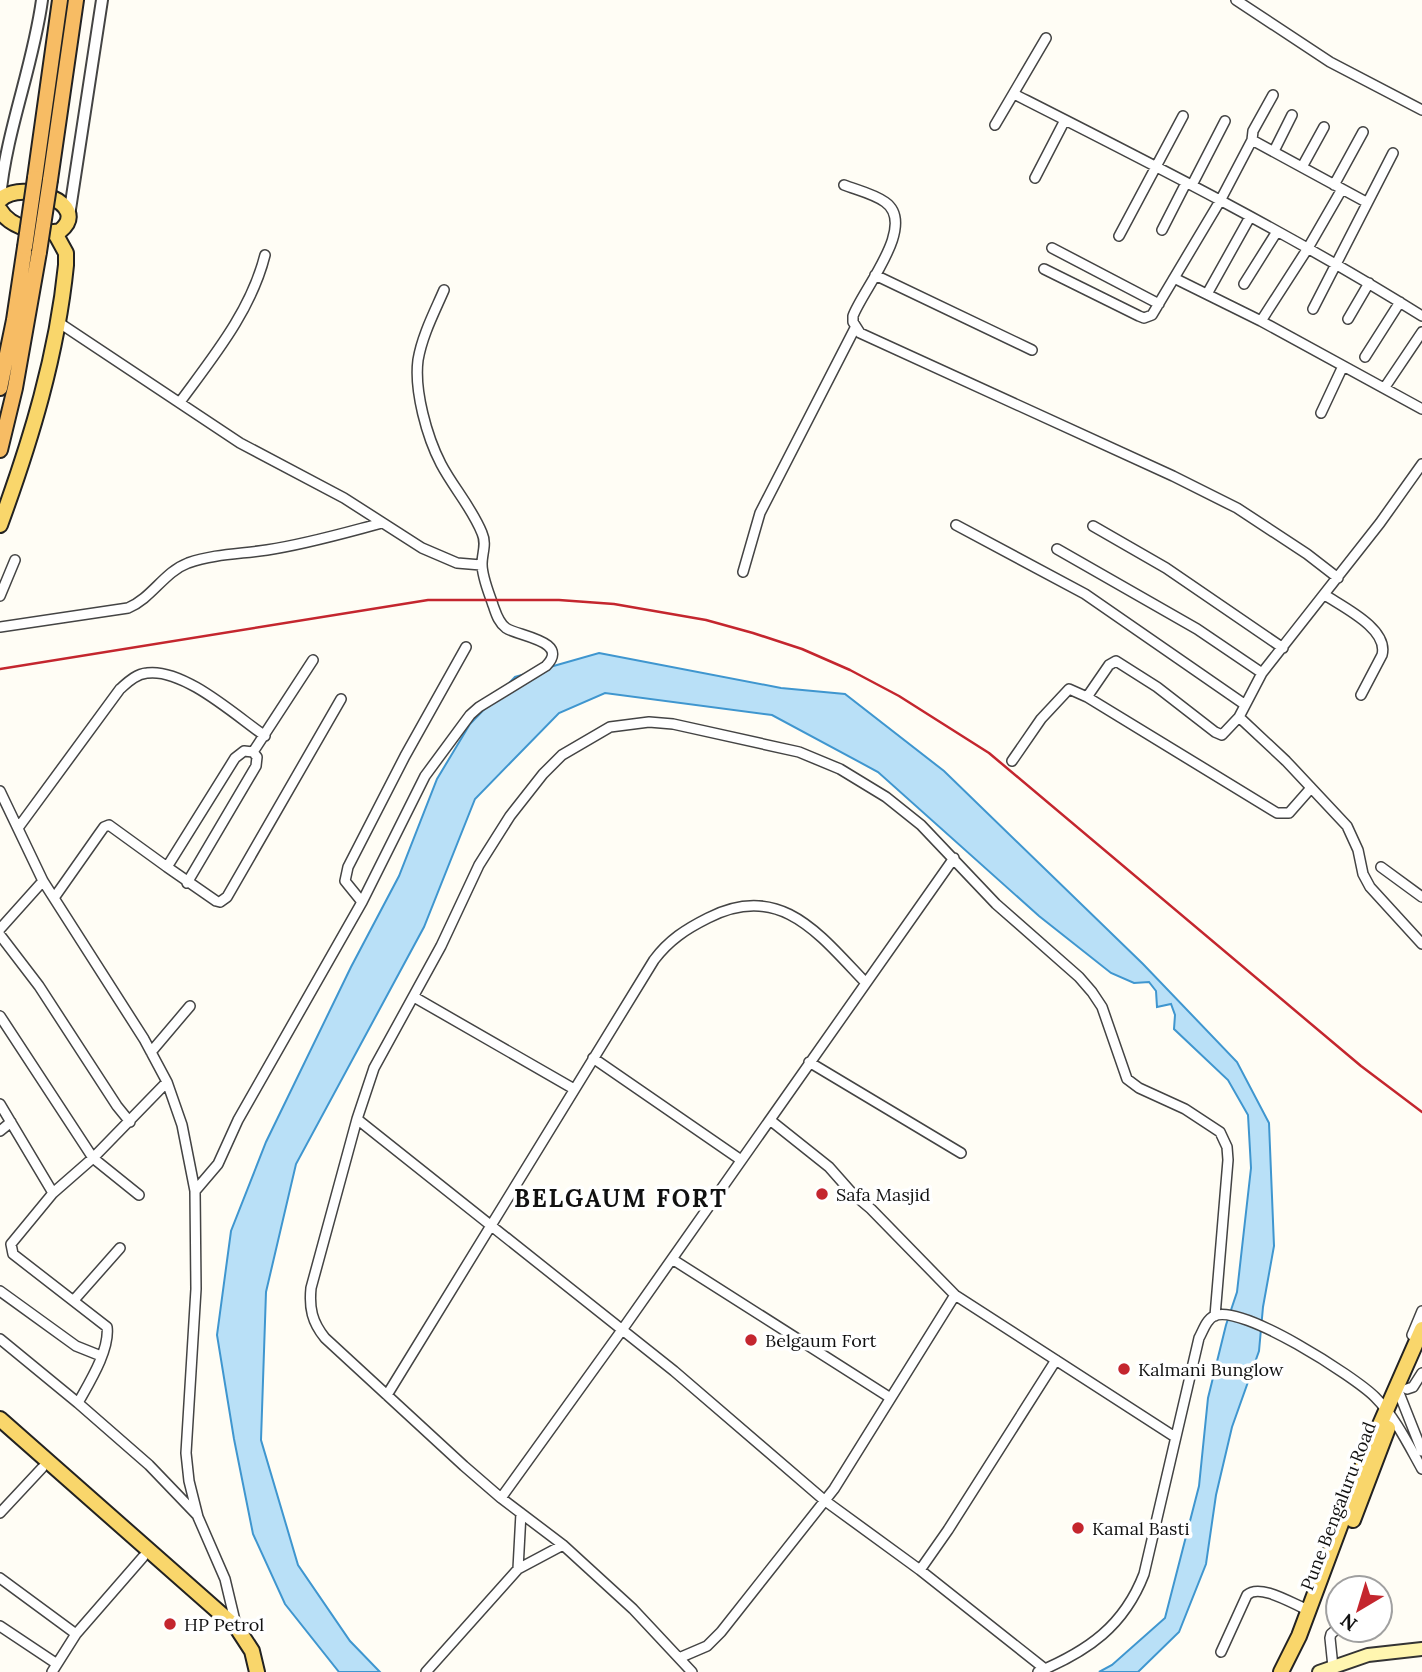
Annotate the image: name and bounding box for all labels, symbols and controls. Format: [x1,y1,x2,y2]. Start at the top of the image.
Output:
district label: BELGAUM FORT [514,1183,728,1214]
place label: Safa Masjid [836,1183,931,1206]
marker: Safa Masjid [814,1186,830,1202]
place label: Belgaum Fort [765,1329,877,1352]
marker: Belgaum Fort [743,1332,759,1348]
place label: Kalmani Bunglow [1138,1358,1284,1381]
marker: Kalmani Bunglow [1116,1361,1132,1377]
street label: Pune Bengaluru Road [1295,1418,1381,1594]
place label: Kamal Basti [1092,1517,1189,1540]
marker: Kamal Basti [1070,1520,1086,1536]
north arrow [1324,1574,1394,1644]
text: N [1335,1608,1362,1636]
place label: HP Petrol [184,1613,264,1636]
marker: HP Petrol [162,1616,178,1632]

